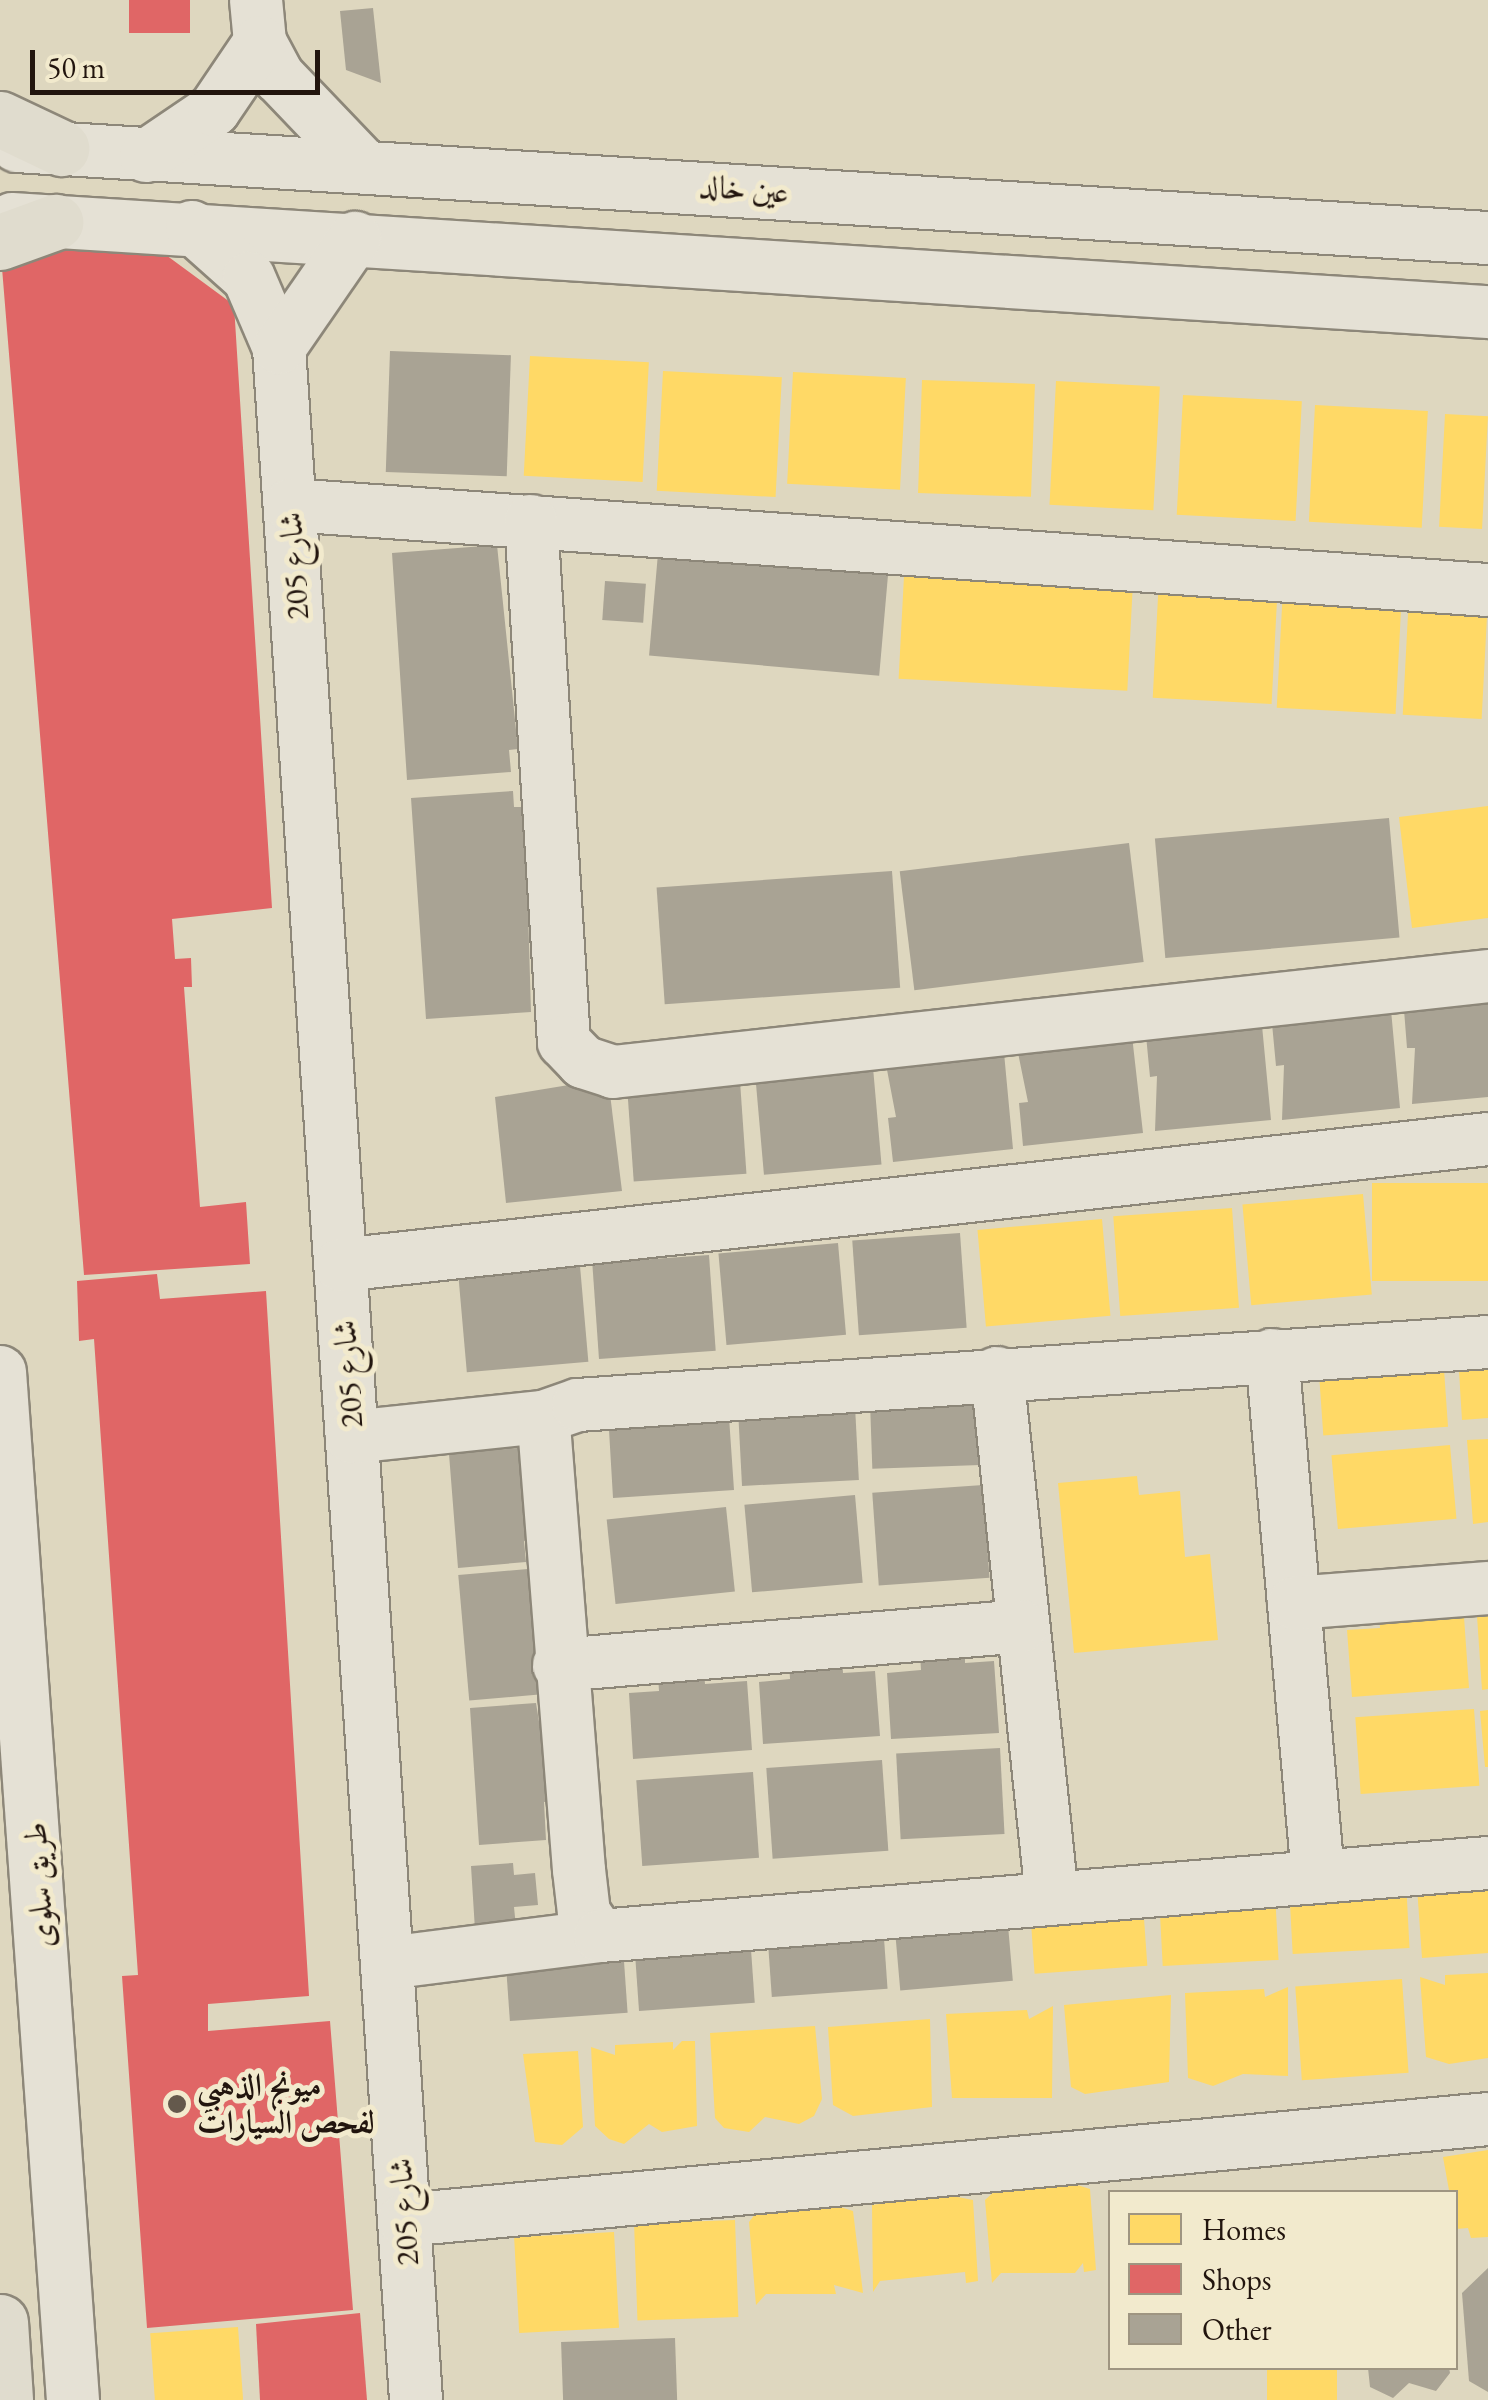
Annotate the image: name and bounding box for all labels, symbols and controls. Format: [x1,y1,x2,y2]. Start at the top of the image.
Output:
scale bar [35,30,325,92]
text: 50 m [47,48,105,87]
street label: عين خالد [698,167,790,211]
street label: شارع 205 [271,511,317,621]
street label: شارع 205 [325,1319,371,1429]
street label: طريق سلوى [15,1821,63,1949]
place label: ميونج الذهبي لفحص السيارات [197,2067,375,2142]
marker: ميونج الذهبي لفحص السيارات [166,2093,188,2115]
street label: شارع 205 [381,2157,427,2267]
legend [1108,2190,1458,2370]
text: Homes [1202,2210,1286,2249]
text: Shops [1202,2260,1272,2299]
text: Other [1202,2310,1271,2349]

